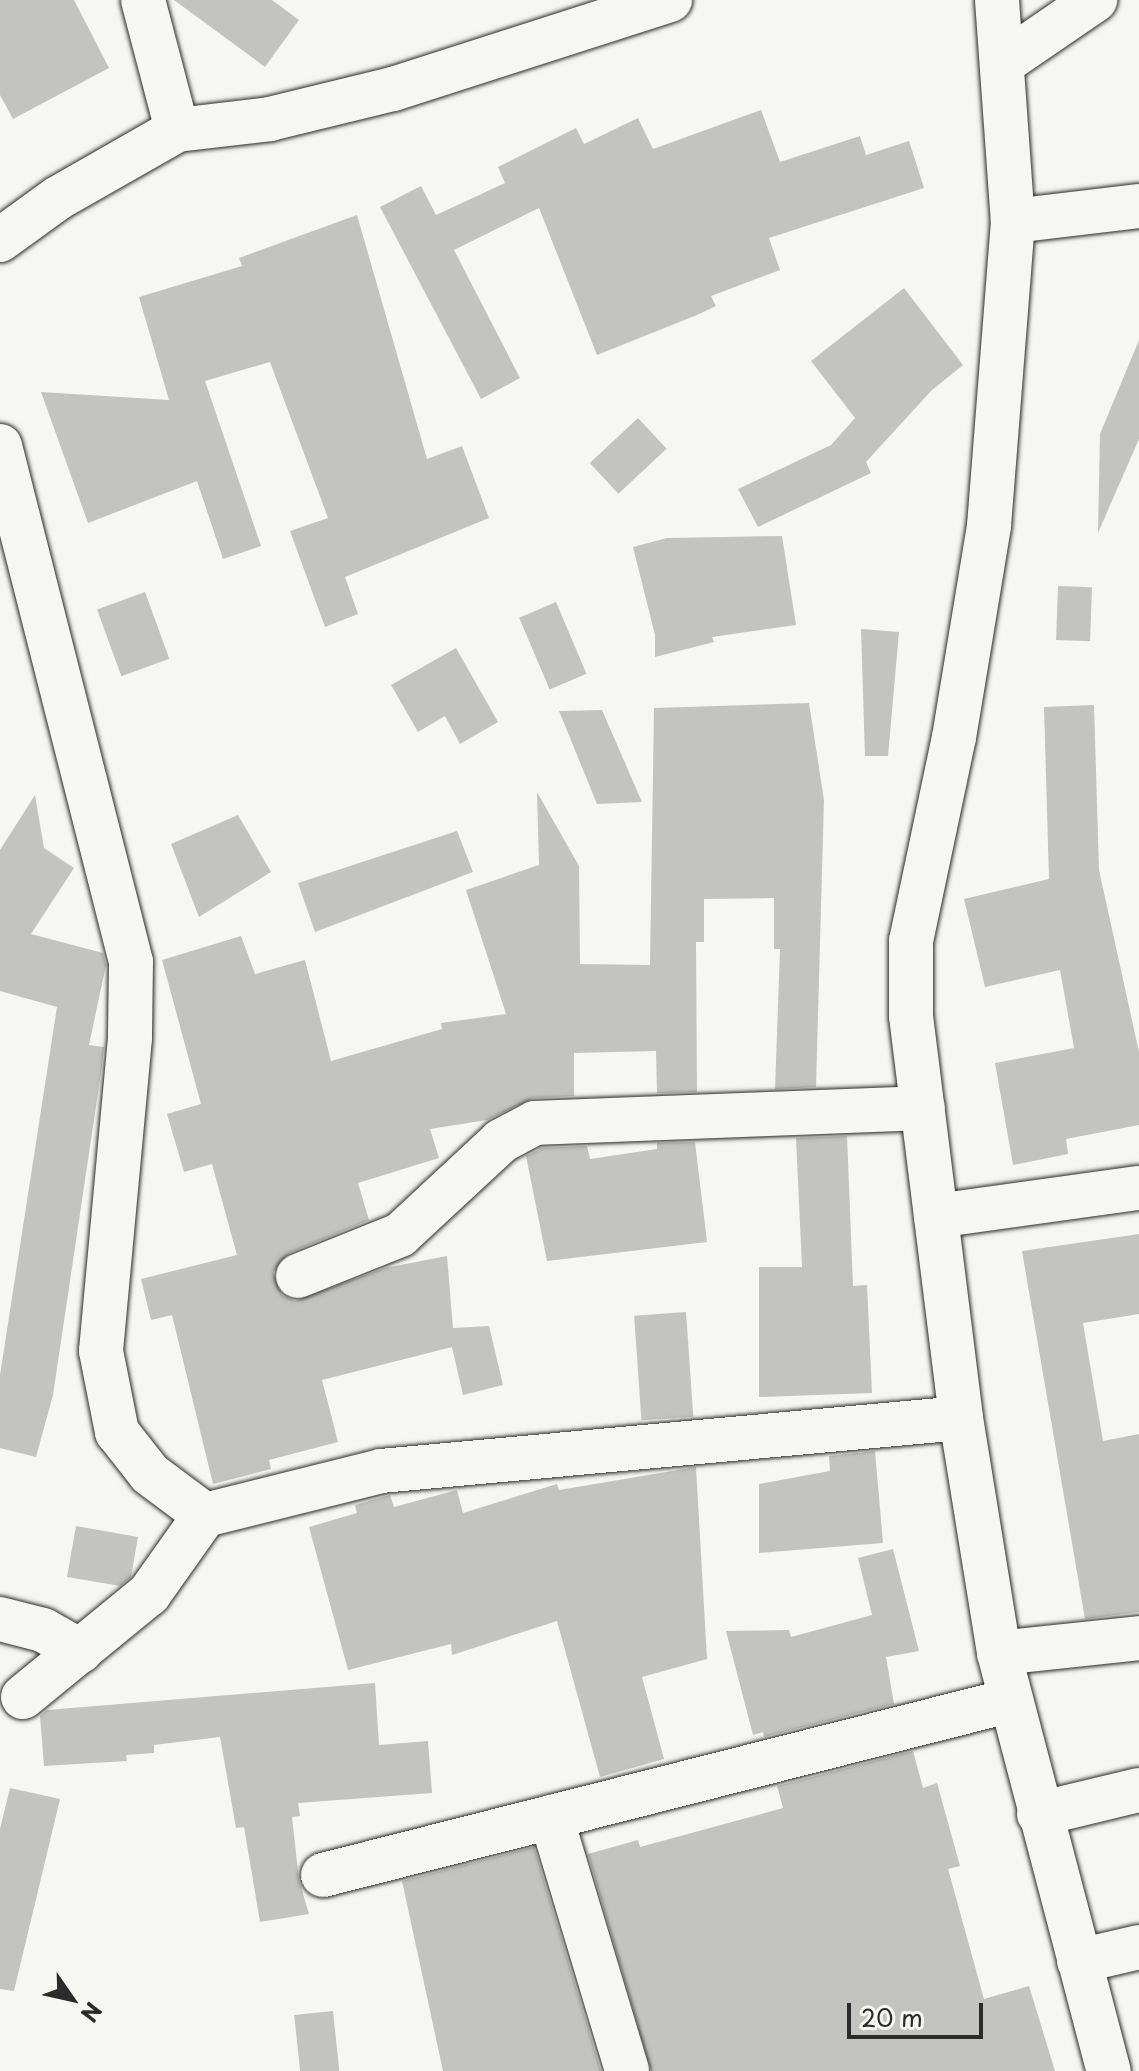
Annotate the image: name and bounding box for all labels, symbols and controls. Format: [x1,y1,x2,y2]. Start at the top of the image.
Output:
north arrow [32,1959,112,2039]
scale bar [851,1987,987,2037]
text: N [74,1996,111,2029]
text: 20 m [861,1999,923,2035]

